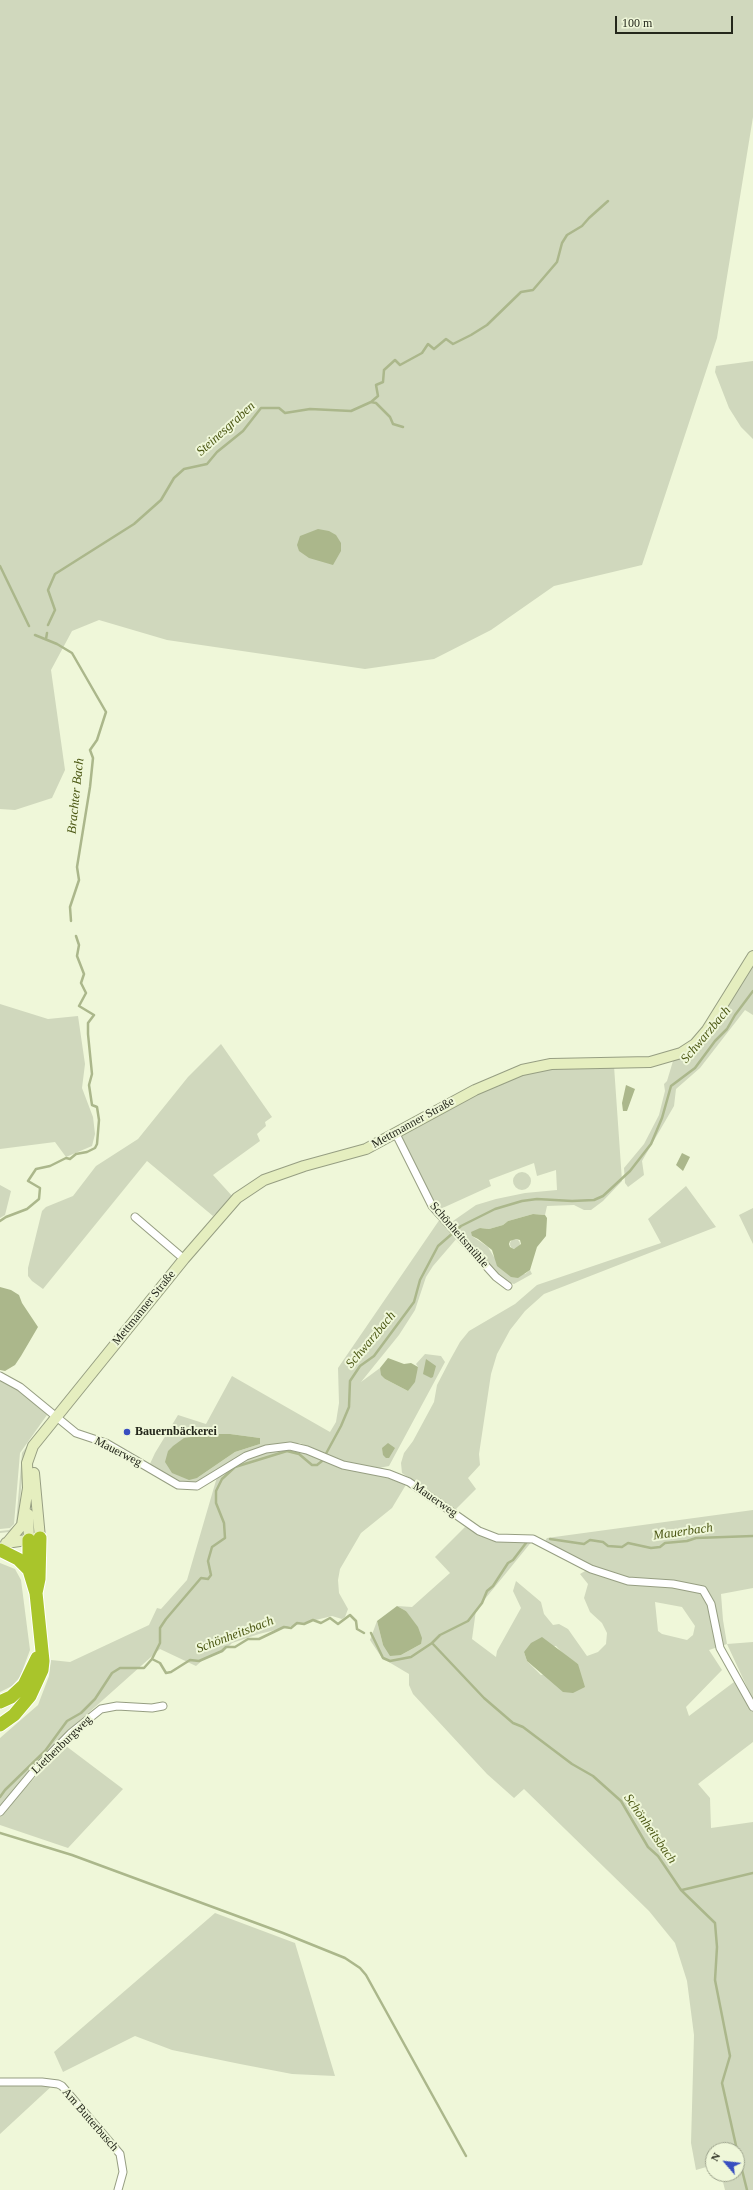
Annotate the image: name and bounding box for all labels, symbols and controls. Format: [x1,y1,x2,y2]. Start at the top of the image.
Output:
scale bar [617,8,735,34]
text: 100 m [622,16,652,30]
water label: Steinesgraben [193,399,259,459]
water label: Brachter Bach [64,757,88,835]
water label: Schwarzbach [678,1003,734,1067]
street label: Mettmanner Straße [369,1094,457,1152]
street label: Schönheitsmühle [426,1199,492,1271]
street label: Mettmanner Straße [109,1268,179,1348]
water label: Schwarzbach [343,1308,399,1372]
place label: Bauernbäckerei [135,1425,217,1439]
marker: Bauernbäckerei [122,1427,132,1437]
street label: Mauerweg [92,1434,144,1470]
street label: Mauerweg [410,1479,460,1521]
water label: Mauerbach [652,1520,714,1544]
water label: Schönheitsbach [194,1613,276,1657]
street label: Liethenburgweg [29,1713,95,1777]
water label: Schönheitsbach [620,1791,680,1867]
street label: Am Butterbusch [59,2085,121,2155]
north arrow [705,2142,745,2182]
text: N [708,2151,722,2163]

